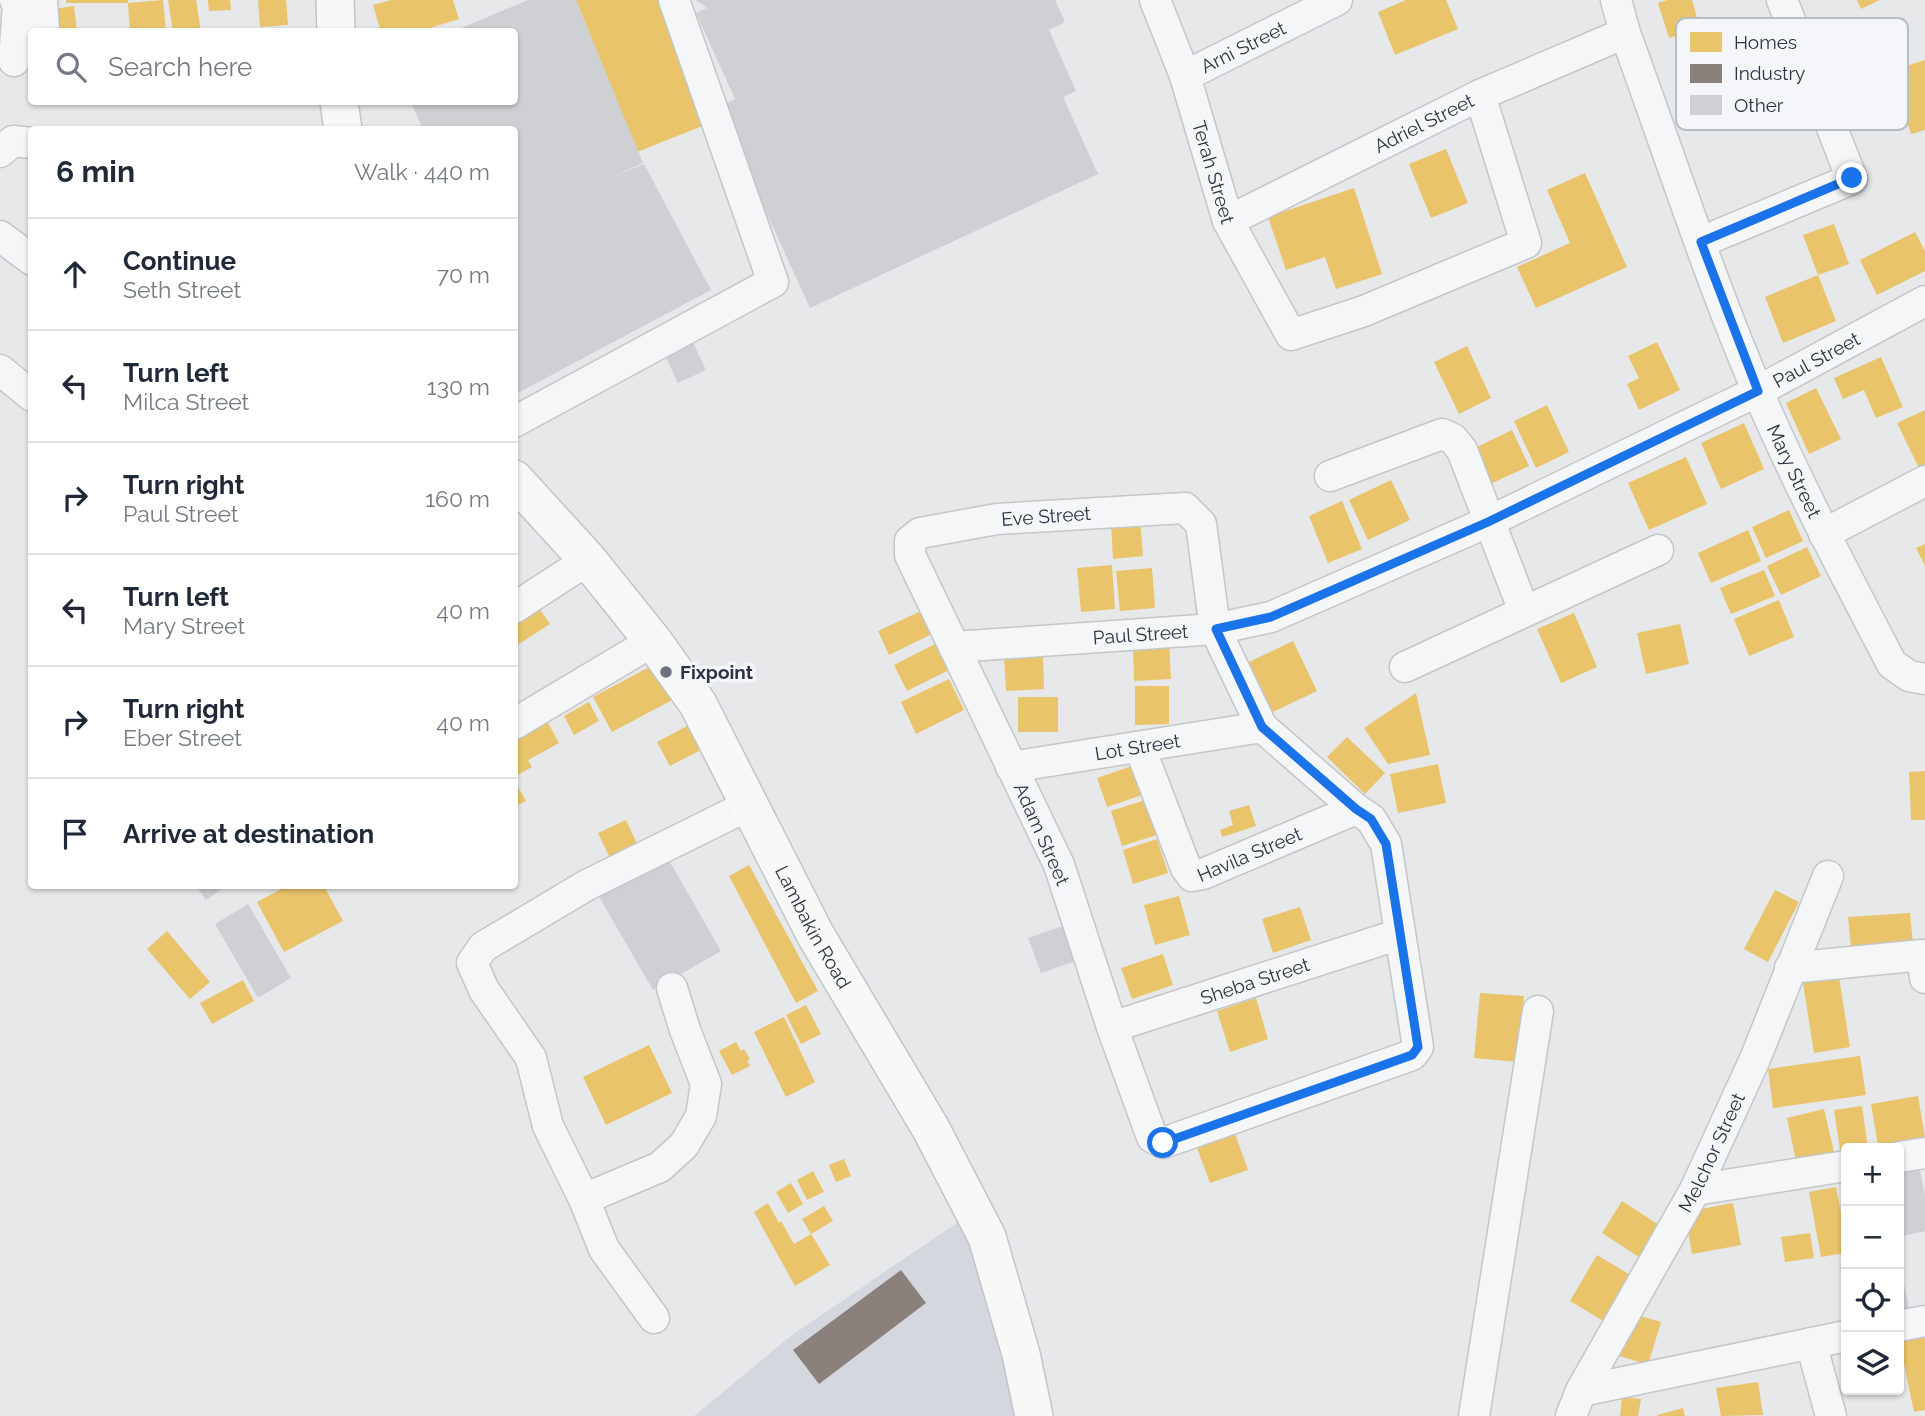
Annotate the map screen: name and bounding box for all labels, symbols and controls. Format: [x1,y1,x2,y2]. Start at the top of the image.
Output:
street label: Arni Street [1197,16,1290,77]
legend [1676,18,1908,130]
search box [28,28,518,105]
text: Homes [1734,31,1797,53]
icon: search [52,48,90,86]
text: Search here [108,52,252,82]
text: Industry [1734,62,1805,84]
street label: Adriel Street [1370,89,1478,157]
text: Other [1734,94,1784,116]
street label: Terah Street [1188,118,1239,227]
text: 6 min [56,154,135,189]
text: Walk · 440 m [354,158,490,185]
route end [1836,162,1867,193]
text: Continue [123,246,236,276]
icon: ahead [56,255,94,293]
text: 70 m [437,261,490,288]
text: Seth Street [123,276,241,303]
street label: Paul Street [1769,327,1864,392]
text: Turn left [123,358,229,388]
icon: left [56,367,94,405]
text: 130 m [427,373,490,400]
text: Milca Street [123,388,249,415]
street label: Mary Street [1763,421,1826,522]
text: Turn right [123,470,244,500]
icon: right [56,479,94,517]
text: 160 m [425,485,490,512]
text: Paul Street [123,500,239,527]
street label: Eve Street [1001,502,1092,530]
text: Turn left [123,582,229,612]
icon: left [56,591,94,629]
text: 40 m [436,597,490,624]
text: Mary Street [123,612,245,639]
street label: Paul Street [1092,620,1190,648]
place label: Fixpoint [680,661,754,683]
marker: Fixpoint [658,664,674,680]
text: Turn right [123,694,244,724]
icon: right [56,703,94,741]
text: 40 m [436,709,490,736]
text: Eber Street [123,724,242,751]
street label: Lot Street [1093,729,1182,764]
street label: Adam Street [1010,779,1075,889]
icon: arrive [56,815,94,853]
text: Arrive at destination [123,819,374,849]
street label: Havila Street [1194,822,1305,886]
street label: Lambakin Road [771,862,856,992]
street label: Sheba Street [1197,953,1313,1009]
street label: Melchor Street [1674,1089,1749,1216]
route start [1147,1127,1178,1158]
map controls [1841,1143,1904,1395]
button: + [1841,1143,1904,1206]
button: − [1841,1206,1904,1269]
button: locate [1841,1269,1904,1332]
button: layers [1841,1332,1904,1395]

